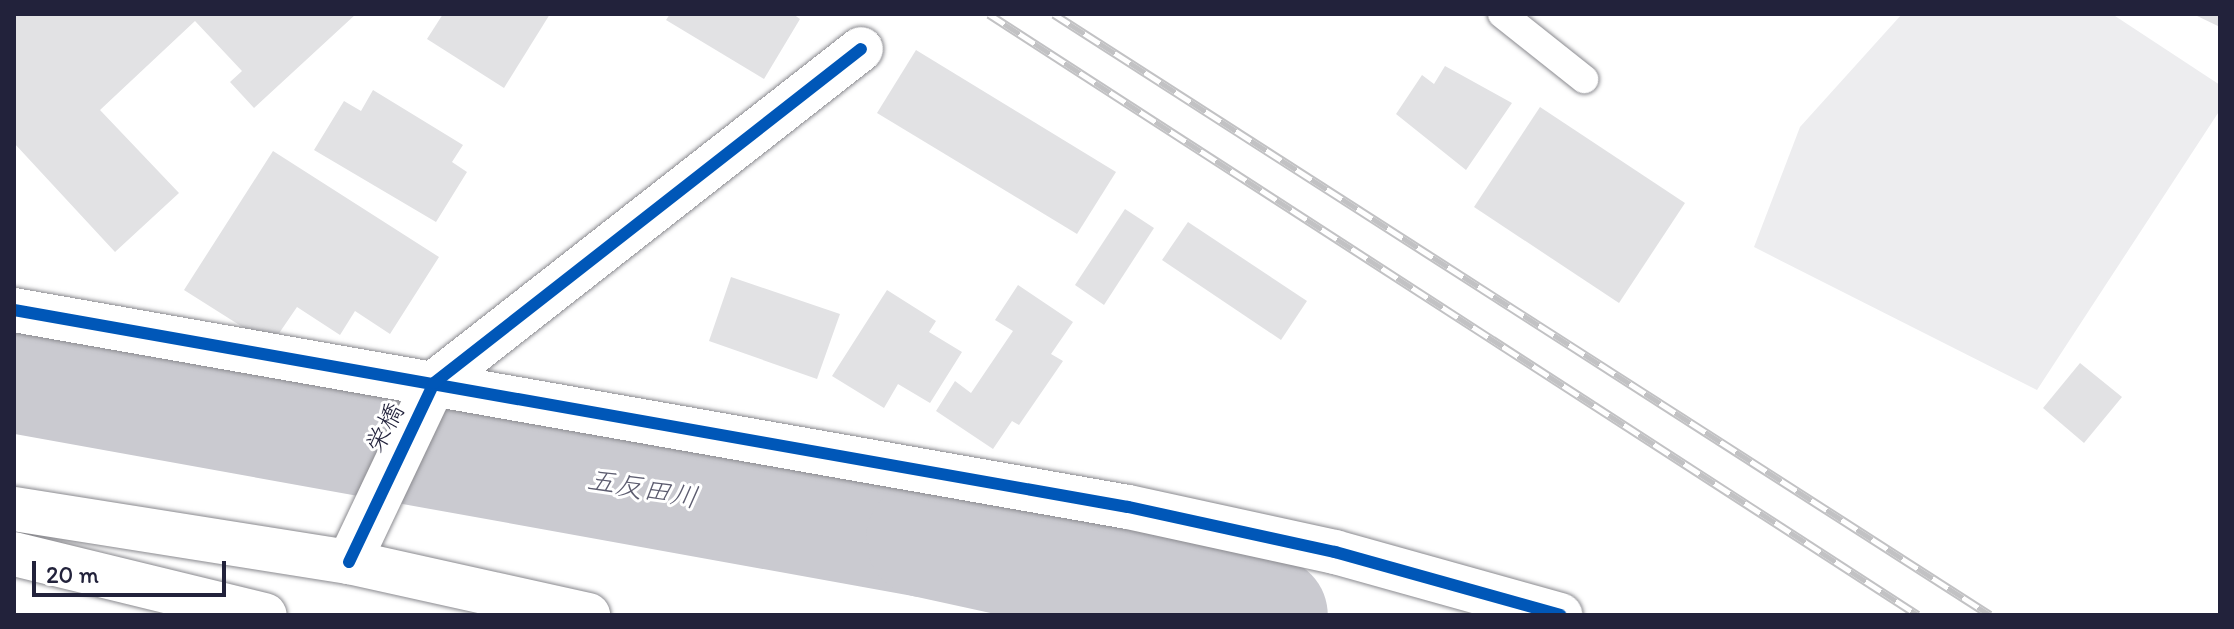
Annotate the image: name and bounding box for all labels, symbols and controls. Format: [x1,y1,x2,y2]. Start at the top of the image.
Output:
street label: 栄橋 [359,398,411,458]
water label: 五反田川 [585,462,701,514]
scale bar [36,545,230,595]
text: 20 m [46,560,99,589]

